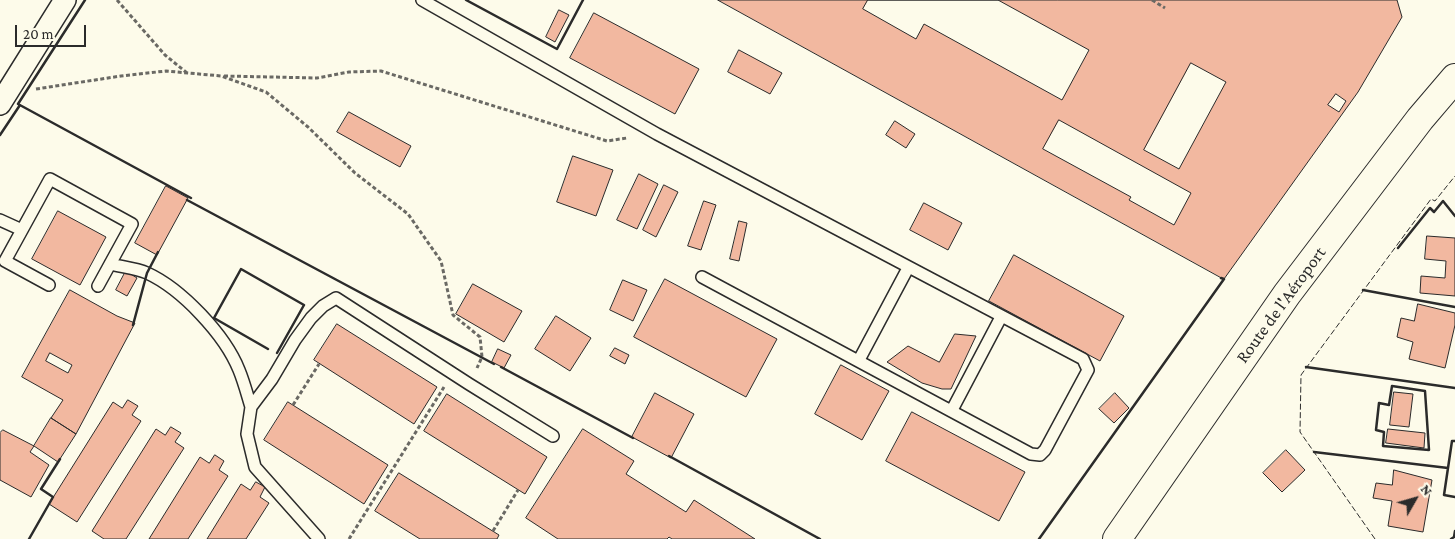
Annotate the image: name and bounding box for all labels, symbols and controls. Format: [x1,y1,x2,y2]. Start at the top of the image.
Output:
scale bar [18,15,89,47]
text: 20 m [23,26,54,42]
street label: Route de l'Aéroport [1232,243,1330,367]
north arrow [1390,474,1440,524]
text: N [1418,481,1436,498]

